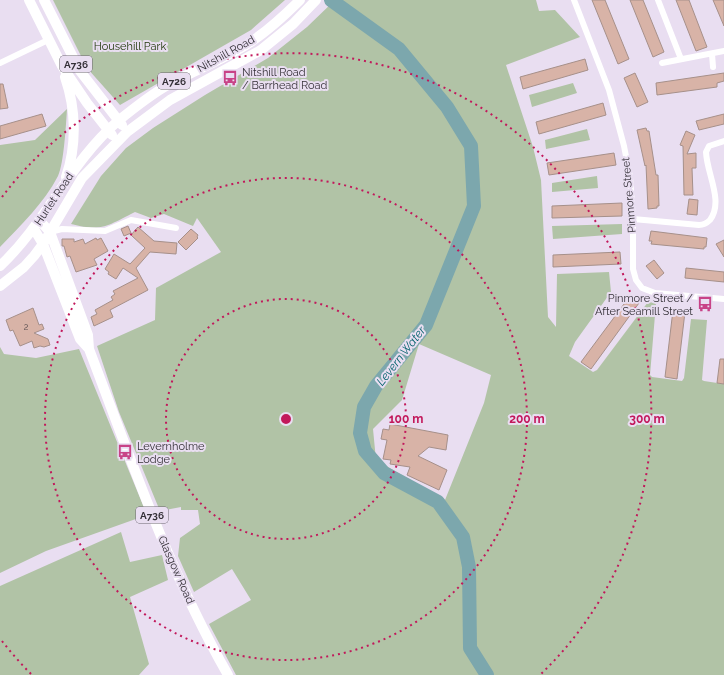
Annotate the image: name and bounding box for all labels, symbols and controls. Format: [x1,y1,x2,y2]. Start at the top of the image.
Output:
street label: Nitshill Road [195,33,257,75]
park label: Househill Park [94,40,166,53]
road number: A736 [60,56,92,72]
place label: Nitshill Road / Barrhead Road [242,66,328,92]
bus stop icon: Nitshill Road / Barrhead Road [221,69,239,87]
road number: A726 [158,73,190,89]
street label: Pinmore Street [619,156,639,233]
street label: Hurlet Road [32,170,76,228]
place label: Pinmore Street / After Seamill Street [595,292,693,318]
bus stop icon: Pinmore Street / After Seamill Street [696,295,714,313]
house number: 2 [24,322,29,332]
water label: Levern Water [374,323,429,388]
centre of rings [279,412,293,426]
text: 100 m [389,412,423,426]
text: 200 m [509,412,545,426]
text: 300 m [629,412,665,426]
place label: Levernholme Lodge [137,440,205,466]
bus stop icon: Levernholme Lodge [116,443,134,461]
road number: A736 [136,507,168,523]
street label: Glasgow Road [155,534,197,606]

